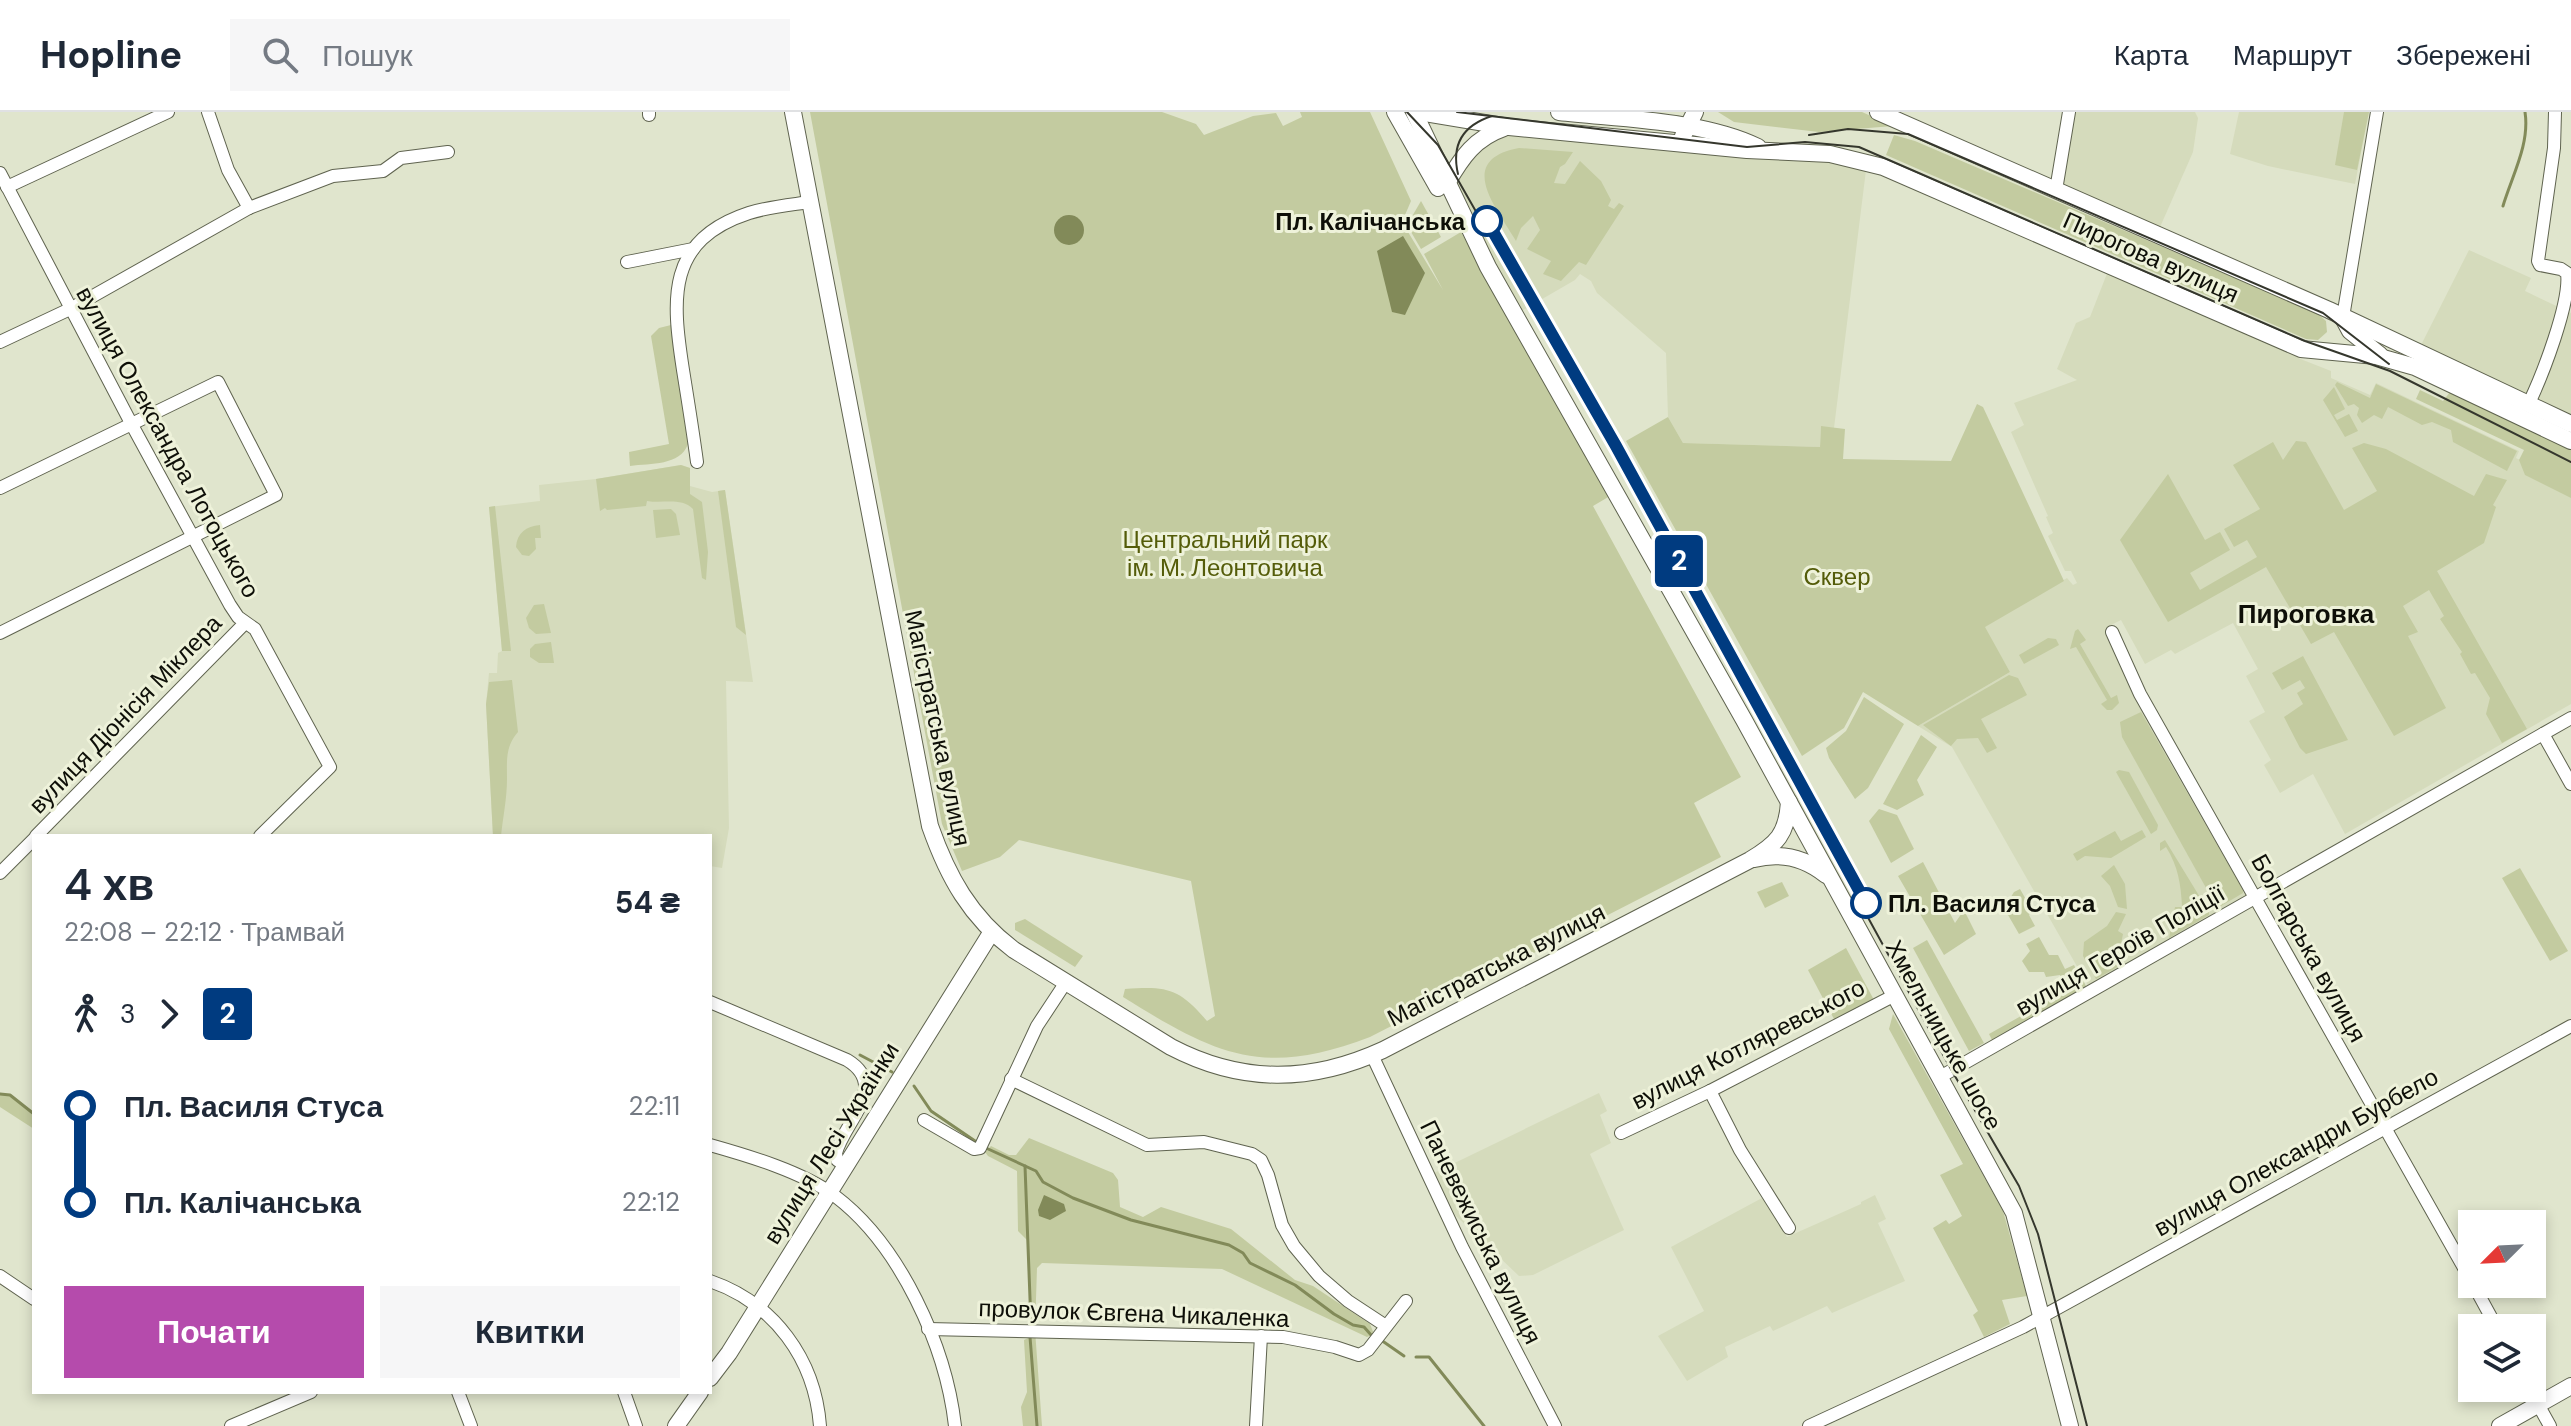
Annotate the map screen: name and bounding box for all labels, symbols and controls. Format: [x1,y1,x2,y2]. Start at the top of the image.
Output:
search box [230,19,790,91]
text: Hopline [40,30,182,80]
icon: search [258,33,302,77]
text: Пошук [322,36,413,75]
text: Карта [2114,37,2189,74]
text: Маршрут [2233,37,2352,74]
text: Збережені [2396,37,2531,74]
street label: Пирогова вулиця [2058,204,2244,310]
place label: Пл. Калічанська [1275,206,1466,237]
marker: Пл. Калічанська [1472,206,1502,236]
street label: вулиця Олександра Лотоцького [69,281,267,603]
park label: Центральний парк ім. М. Леонтовича [1122,524,1328,583]
line badge: 2 [1653,535,1705,587]
text: 2 [1671,542,1687,579]
park label: Сквер [1803,561,1871,592]
district label: Пироговка [2238,597,2375,631]
street label: Магістратська вулиця [898,607,978,849]
street label: вулиця Діонісія Міклера [22,608,229,820]
street label: Болгарська вулиця [2244,848,2374,1048]
text: 4 хв [64,856,154,914]
street label: вулиця Героїв Поліції [2010,877,2230,1023]
text: 54 ₴ [615,883,680,922]
marker: Пл. Василя Стуса [1851,888,1881,918]
place label: Пл. Василя Стуса [1888,888,2096,919]
street label: Магістратська вулиця [1382,897,1610,1033]
text: 22:08 – 22:12 · Трамвай [64,915,345,949]
street label: Хмельницьке шосе [1879,934,2009,1136]
street label: вулиця Котляревського [1626,972,1870,1116]
icon: walk [64,992,108,1036]
icon: forward [147,992,191,1036]
text: 2 [219,995,236,1032]
text: 3 [120,997,135,1031]
street label: вулиця Лесі Українки [756,1036,906,1250]
street label: вулиця Олександри Бурбело [2148,1061,2444,1243]
text: Пл. Василя Стуса [124,1087,383,1126]
text: 22:11 [629,1089,680,1123]
street label: Паневежиська вулиця [1413,1115,1549,1349]
text: Пл. Калічанська [124,1183,361,1222]
text: 22:12 [622,1185,680,1219]
north arrow [2458,1210,2546,1298]
map controls [2458,1210,2546,1402]
button: Почати [64,1286,364,1378]
button: Квитки [380,1286,680,1378]
street label: провулок Євгена Чикаленка [978,1292,1291,1334]
button: layers [2458,1314,2546,1402]

